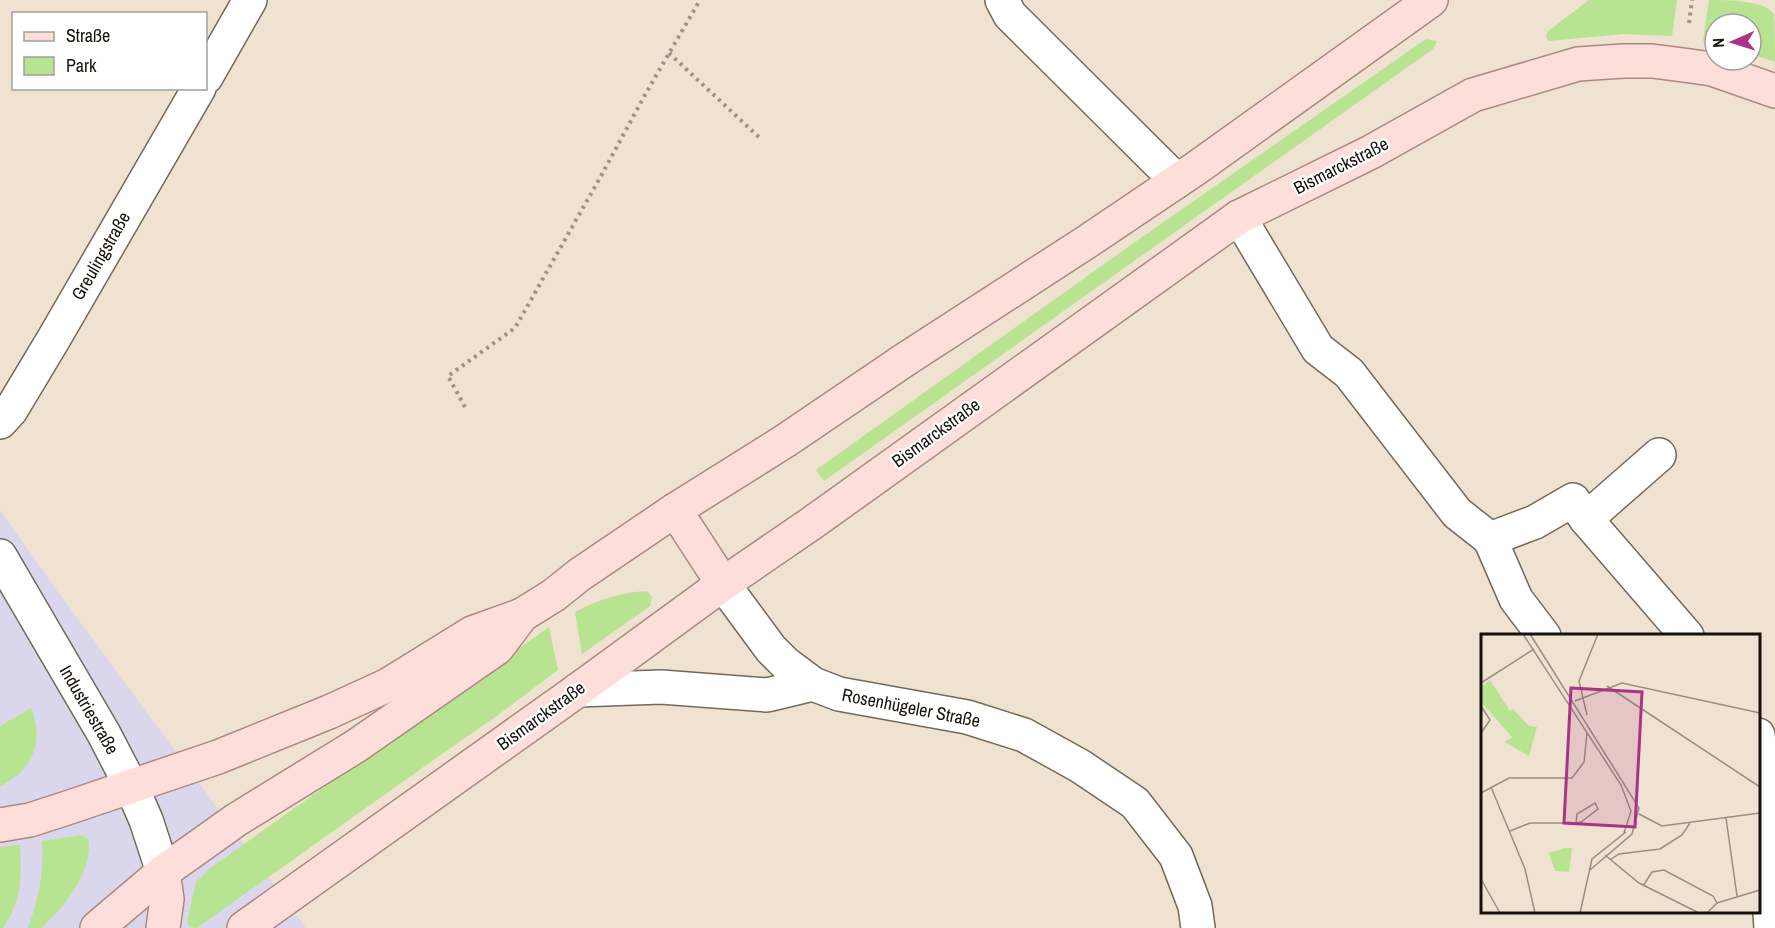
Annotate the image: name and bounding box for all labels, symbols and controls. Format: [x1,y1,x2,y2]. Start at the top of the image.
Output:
legend [12,12,207,90]
north arrow [1703,12,1763,72]
text: Straße [66,23,110,48]
text: N [1707,37,1729,48]
text: Park [66,53,97,78]
street label: Bismarckstraße [1289,131,1392,200]
street label: Greulingstraße [65,207,136,305]
street label: Bismarckstraße [887,392,985,473]
inset map [1481,634,1760,913]
street label: Industriestraße [54,661,125,759]
street label: Bismarckstraße [492,675,590,756]
street label: Rosenhügeler Straße [840,682,982,733]

